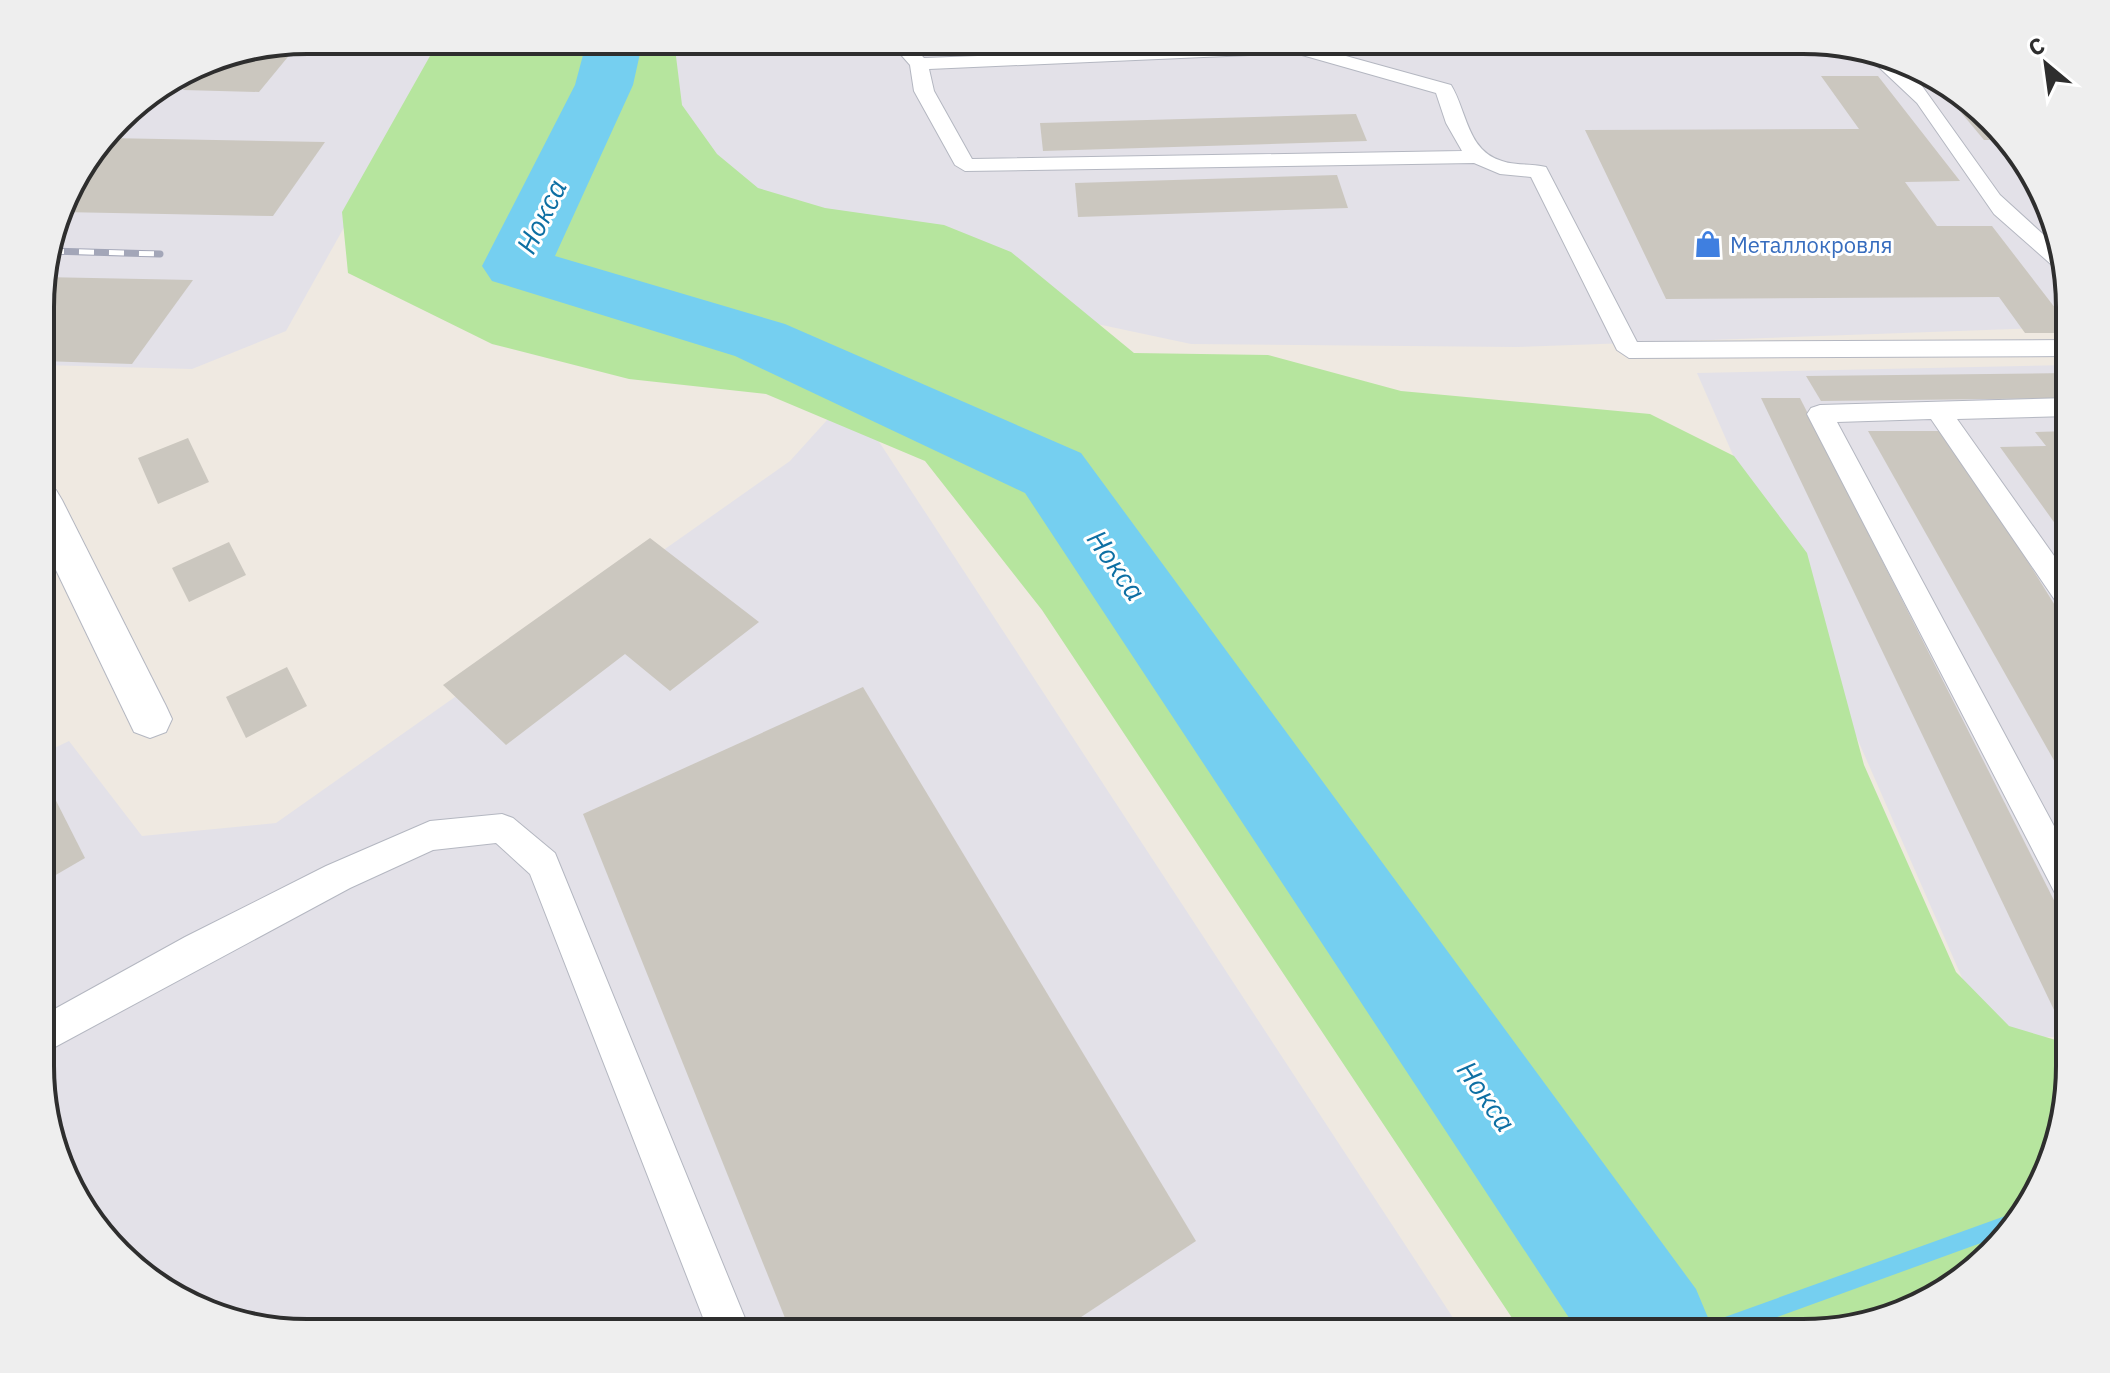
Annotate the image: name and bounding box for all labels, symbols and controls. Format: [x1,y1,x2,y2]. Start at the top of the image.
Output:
north arrow [2006,24,2086,104]
text: С [2023,30,2049,62]
water label: Нокса [507,173,575,259]
shop icon: Металлокровля [1693,229,1723,259]
place label: Металлокровля [1730,230,1892,259]
water label: Нокса [1079,522,1155,608]
water label: Нокса [1449,1053,1525,1139]

